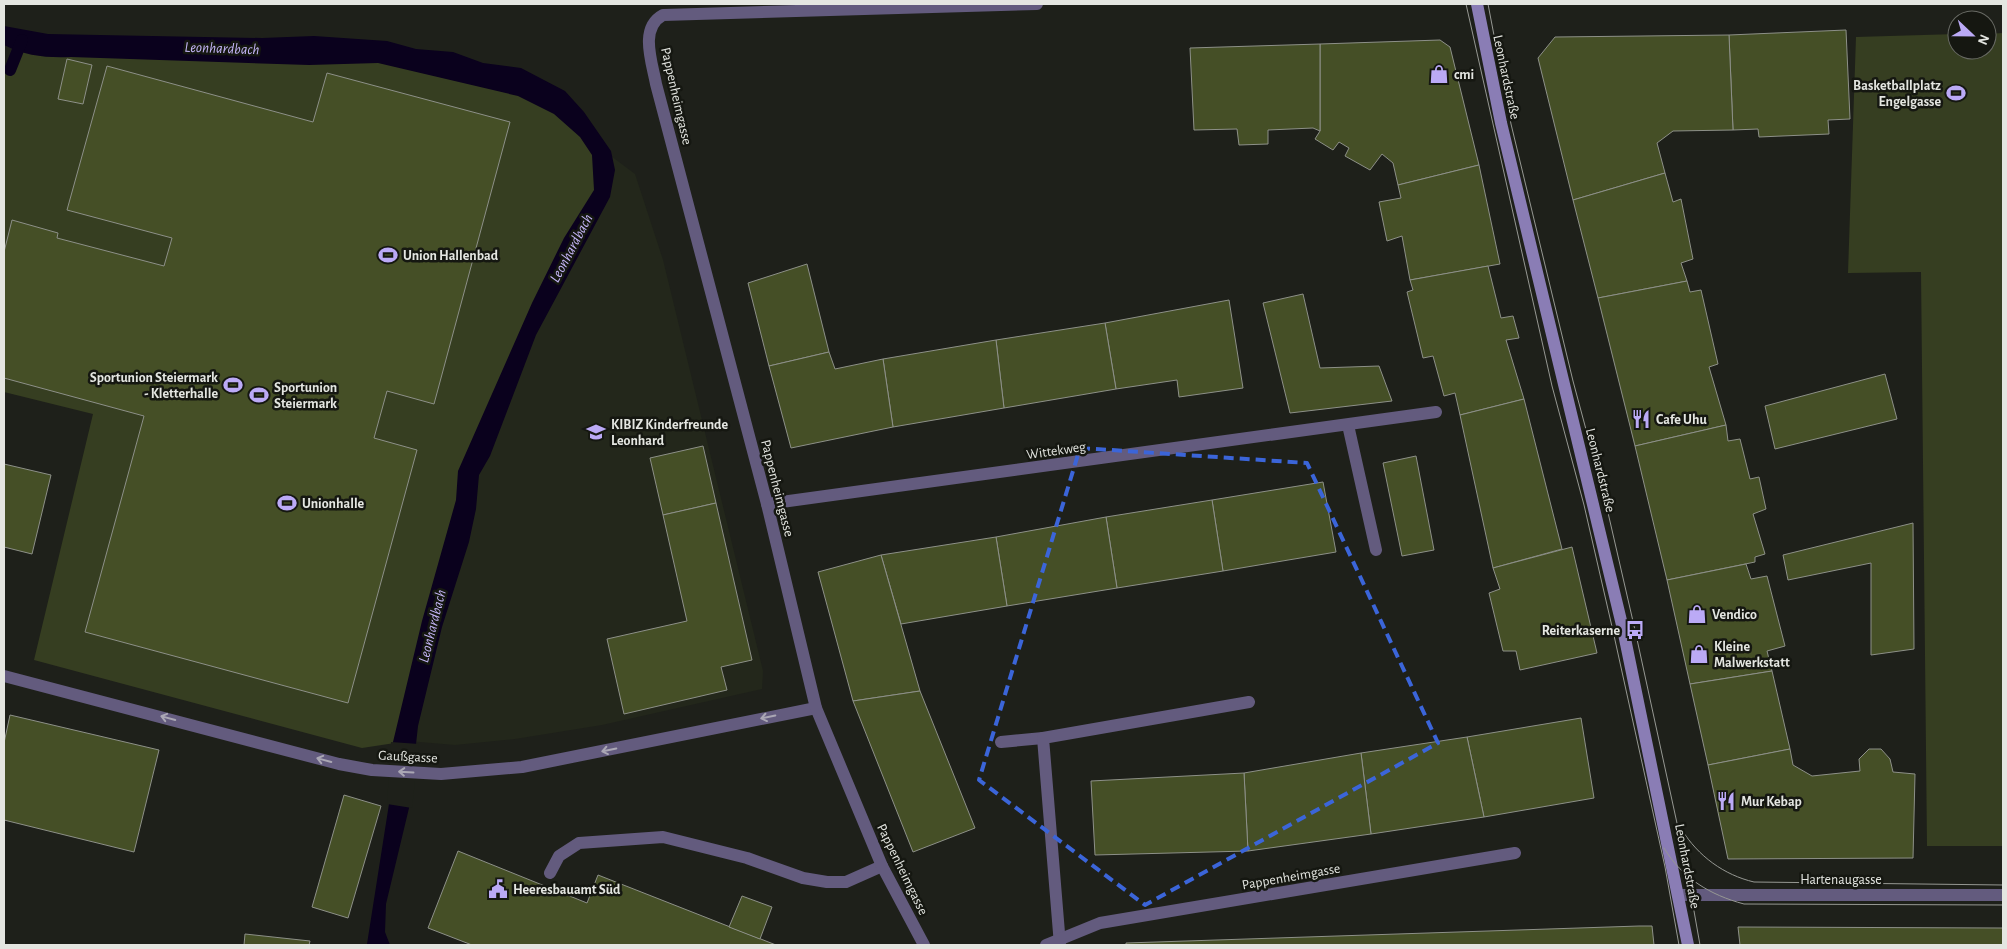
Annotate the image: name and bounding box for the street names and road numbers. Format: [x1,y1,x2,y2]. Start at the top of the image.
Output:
street label: Leonhardstraße [1490,34,1522,121]
street label: Pappenheimgasse [658,46,694,146]
street label: Leonhardstraße [1583,427,1617,514]
street label: Pappenheimgasse [758,438,796,538]
street label: Wittekweg [1026,440,1087,462]
street label: Gaußgasse [378,748,438,766]
street label: Pappenheimgasse [874,822,930,917]
street label: Leonhardstraße [1672,823,1702,910]
street label: Pappenheimgasse [1241,861,1341,893]
street label: Hartenaugasse [1800,873,1882,887]

